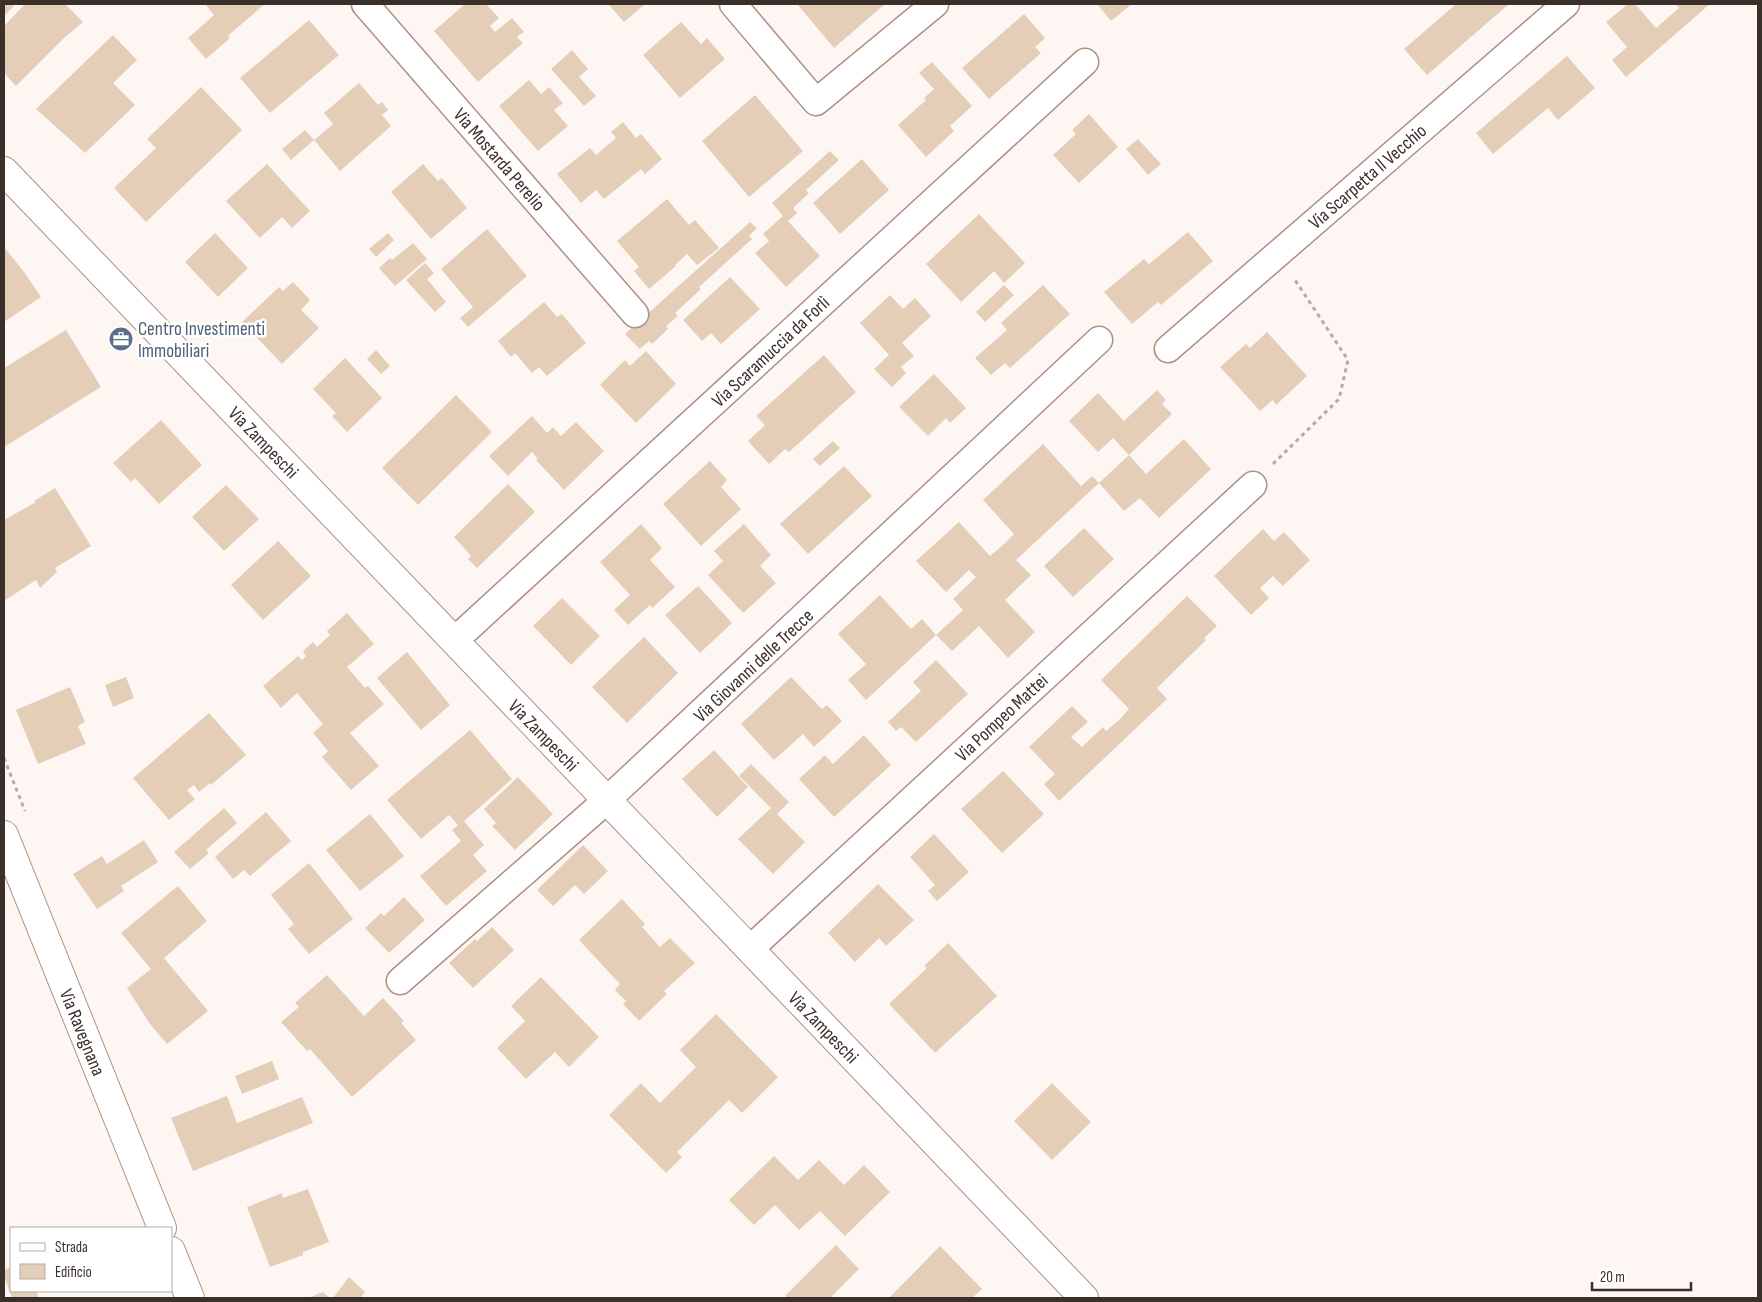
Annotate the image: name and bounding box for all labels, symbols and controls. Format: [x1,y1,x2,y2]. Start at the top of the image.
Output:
street label: Via Mostarda Perelio [448,104,550,216]
street label: Via Scarpetta Il Vecchio [1304,120,1432,235]
street label: Via Scaramuccia da Forlì [707,292,835,412]
place label: Centro Investimenti Immobiliari [138,318,265,363]
office icon: Centro Investimenti Immobiliari [108,326,134,352]
street label: Via Zampeschi [223,402,303,484]
street label: Via Giovanni delle Trecce [689,605,819,728]
street label: Via Pompeo Mattei [951,669,1053,767]
street label: Via Zampeschi [503,695,583,777]
street label: Via Ravegnana [54,986,109,1079]
street label: Via Zampeschi [783,987,863,1069]
legend [10,1227,172,1292]
text: Strada [55,1238,88,1257]
scale bar [1592,1260,1691,1292]
text: Edificio [55,1263,92,1282]
text: 20 m [1600,1268,1625,1287]

